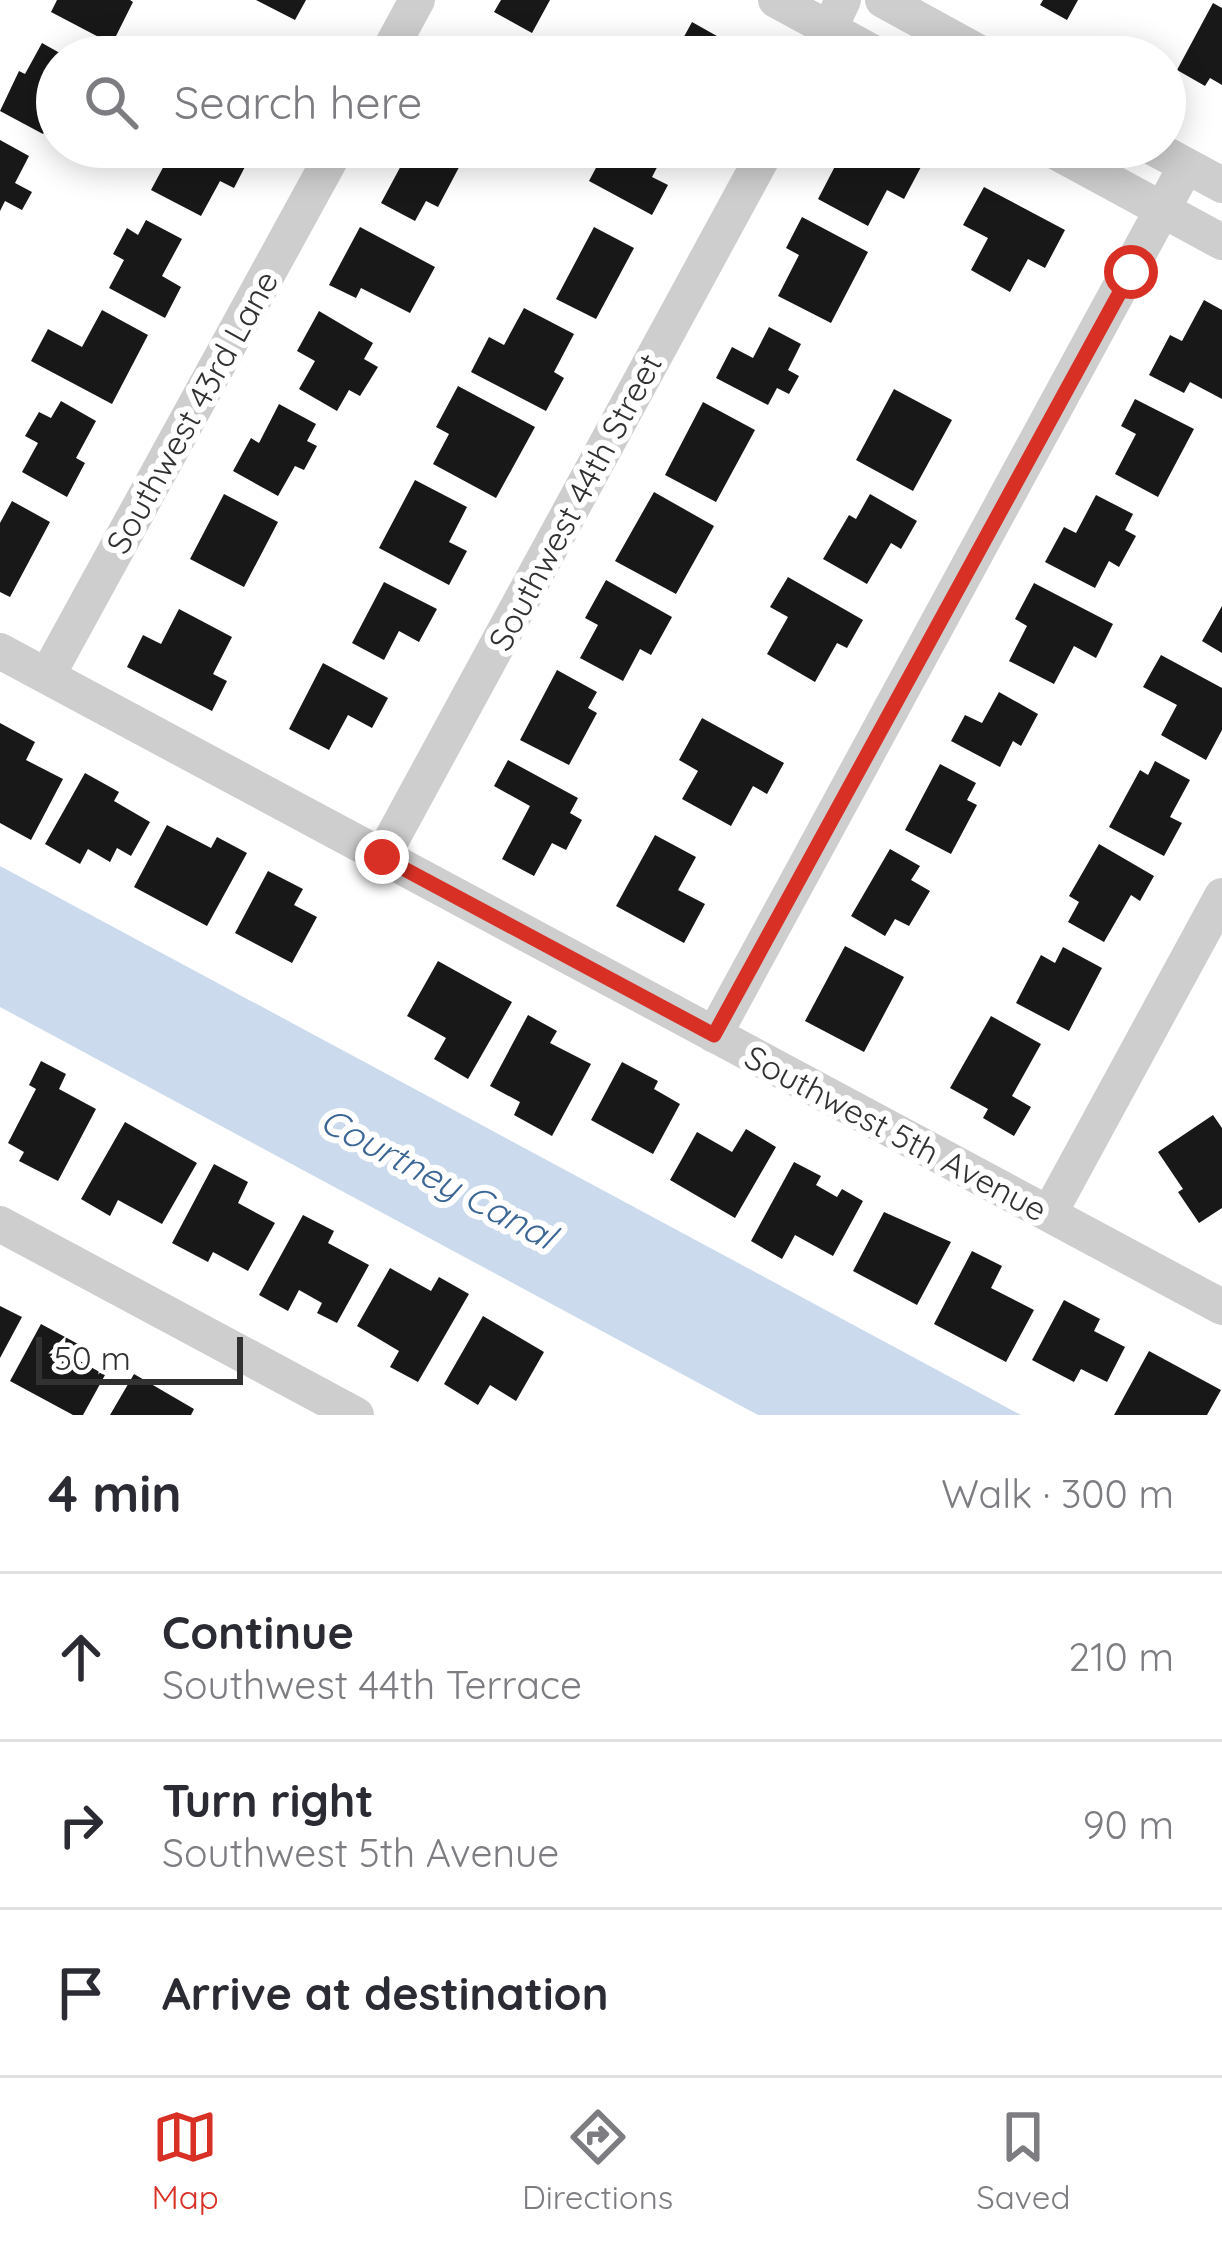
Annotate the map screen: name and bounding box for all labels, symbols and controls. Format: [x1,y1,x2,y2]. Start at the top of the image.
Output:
search box [36,36,1186,168]
icon: search [78,69,144,135]
text: Search here [174,74,422,130]
route start [1104,245,1158,299]
street label: Southwest 43rd Lane [97,263,286,560]
street label: Southwest 44th Street [479,346,670,657]
route end [355,830,409,884]
street label: Southwest 5th Avenue [738,1036,1054,1230]
water label: Courtney Canal [313,1097,567,1260]
scale bar [36,1331,243,1384]
text: 50 m [54,1337,131,1378]
text: 4 min [48,1461,182,1525]
text: Walk · 300 m [941,1469,1174,1518]
text: Continue [162,1604,354,1660]
icon: ahead [48,1624,114,1690]
text: 210 m [1069,1632,1174,1681]
text: Southwest 44th Terrace [162,1660,582,1709]
text: Turn right [162,1772,374,1828]
icon: right [48,1792,114,1858]
text: 90 m [1083,1800,1174,1849]
text: Southwest 5th Avenue [162,1828,559,1877]
icon: arrive [48,1960,114,2026]
text: Arrive at destination [162,1965,608,2021]
tab: Map [152,2104,219,2217]
tab: Directions [522,2104,673,2217]
tab: Saved [976,2104,1070,2217]

